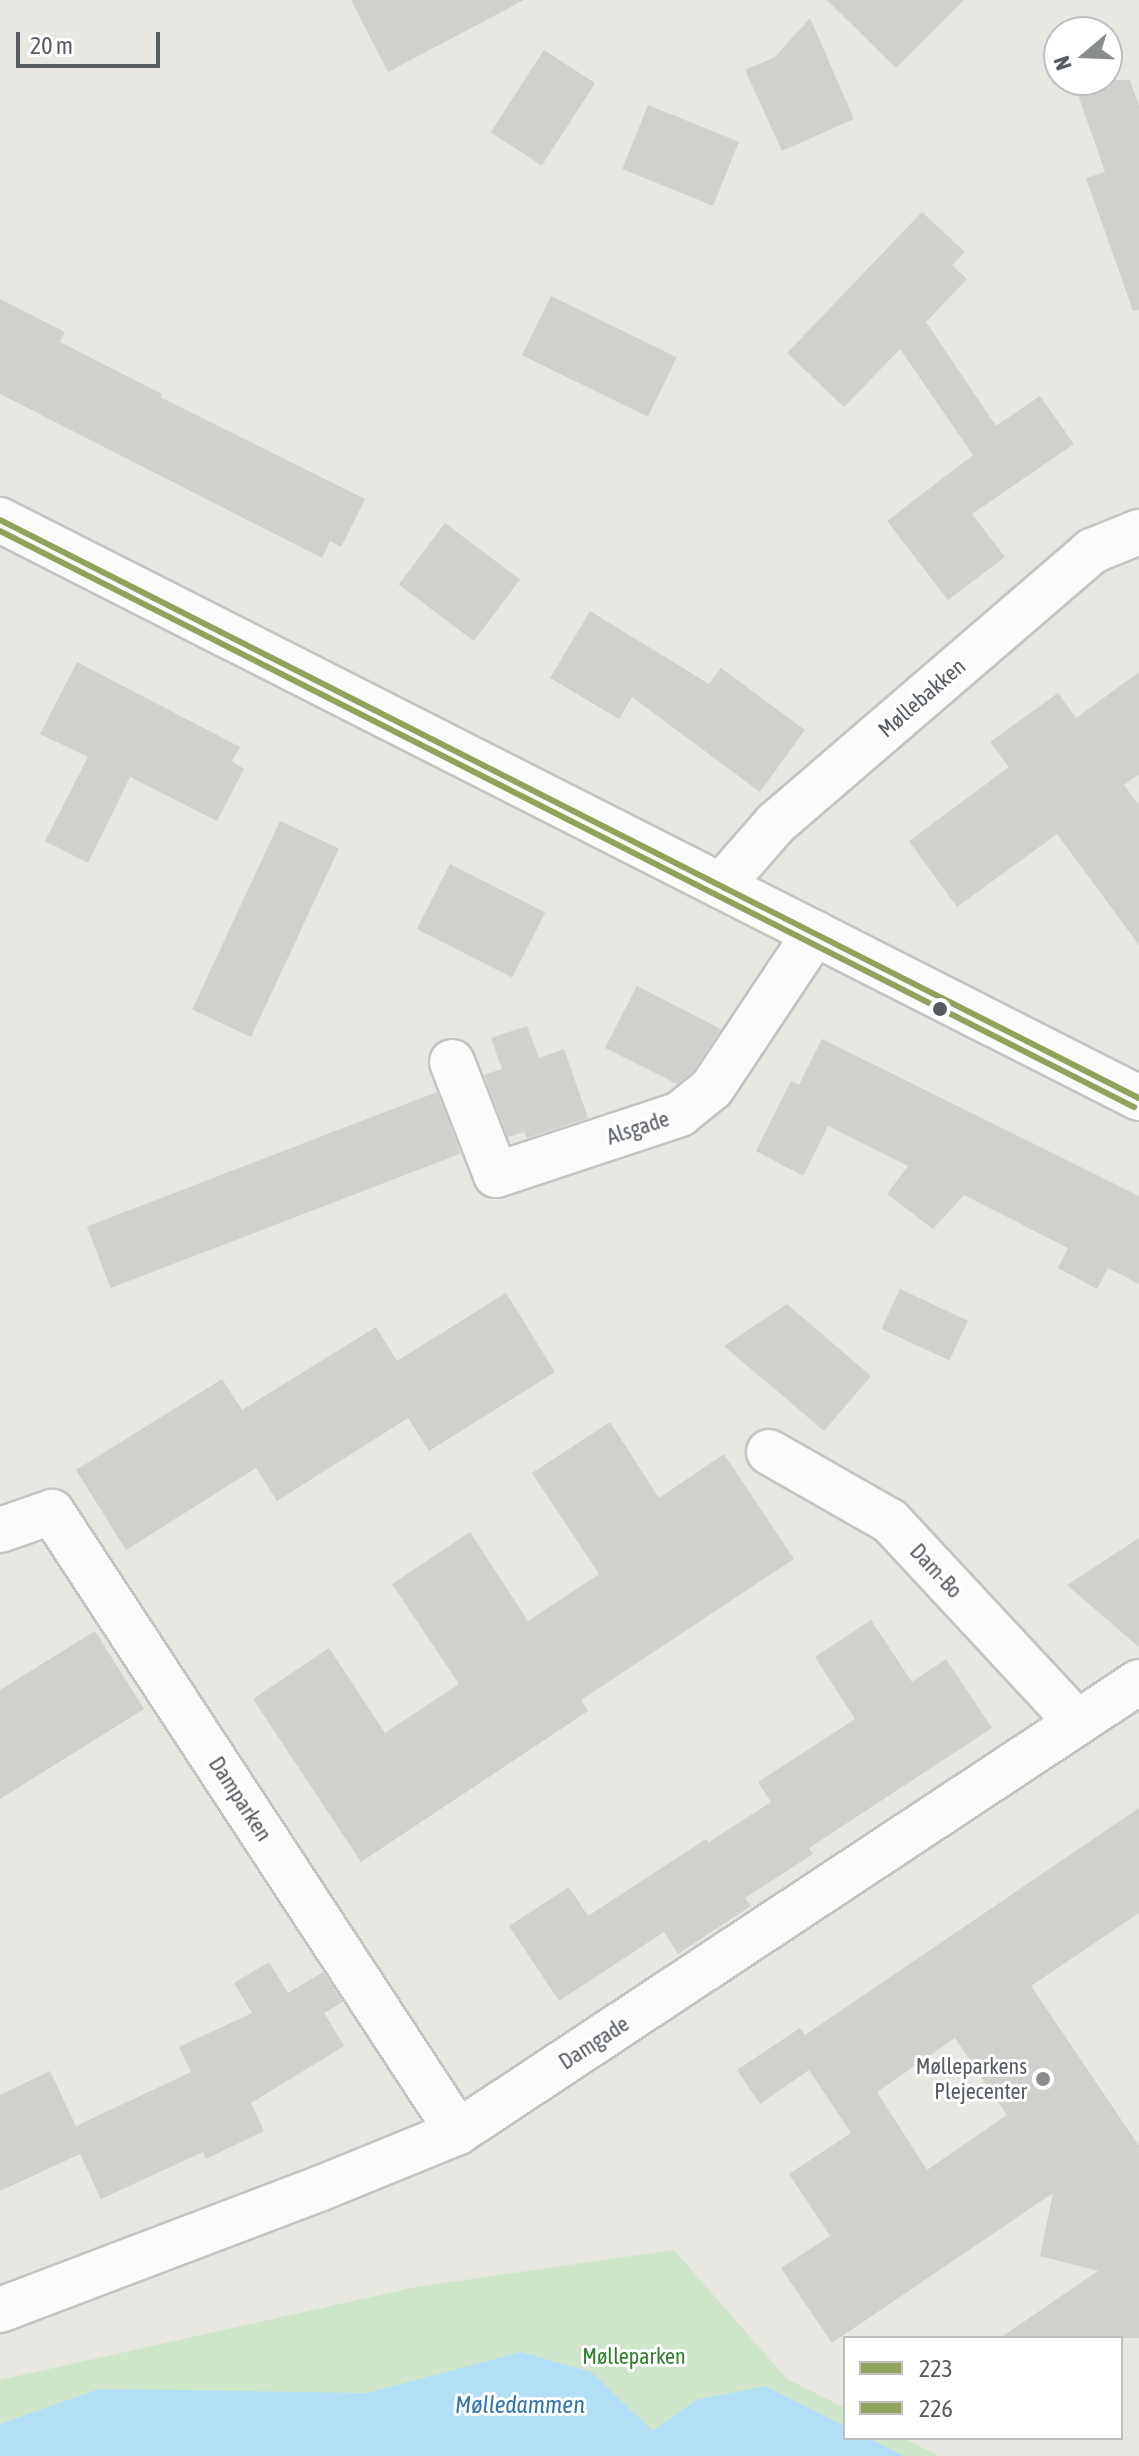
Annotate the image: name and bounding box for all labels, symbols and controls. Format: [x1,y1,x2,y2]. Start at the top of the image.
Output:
scale bar [20,16,164,66]
north arrow [1043,16,1123,96]
text: 20 m [30,32,73,59]
text: N [1048,53,1077,74]
street label: Møllebakken [873,653,971,743]
unlabelled marker [932,1001,948,1017]
street label: Alsgade [603,1106,673,1150]
street label: Dam-Bo [904,1538,968,1604]
street label: Damparken [203,1752,277,1846]
street label: Damgade [554,2011,634,2075]
place label: Mølleparkens Plejecenter [916,2053,1027,2104]
marker: Mølleparkens Plejecenter [1034,2070,1052,2088]
legend [843,2336,1123,2440]
park label: Mølleparken [582,2344,686,2370]
text: 223 [919,2355,953,2382]
water label: Mølledammen [455,2391,585,2419]
text: 226 [919,2395,953,2422]

